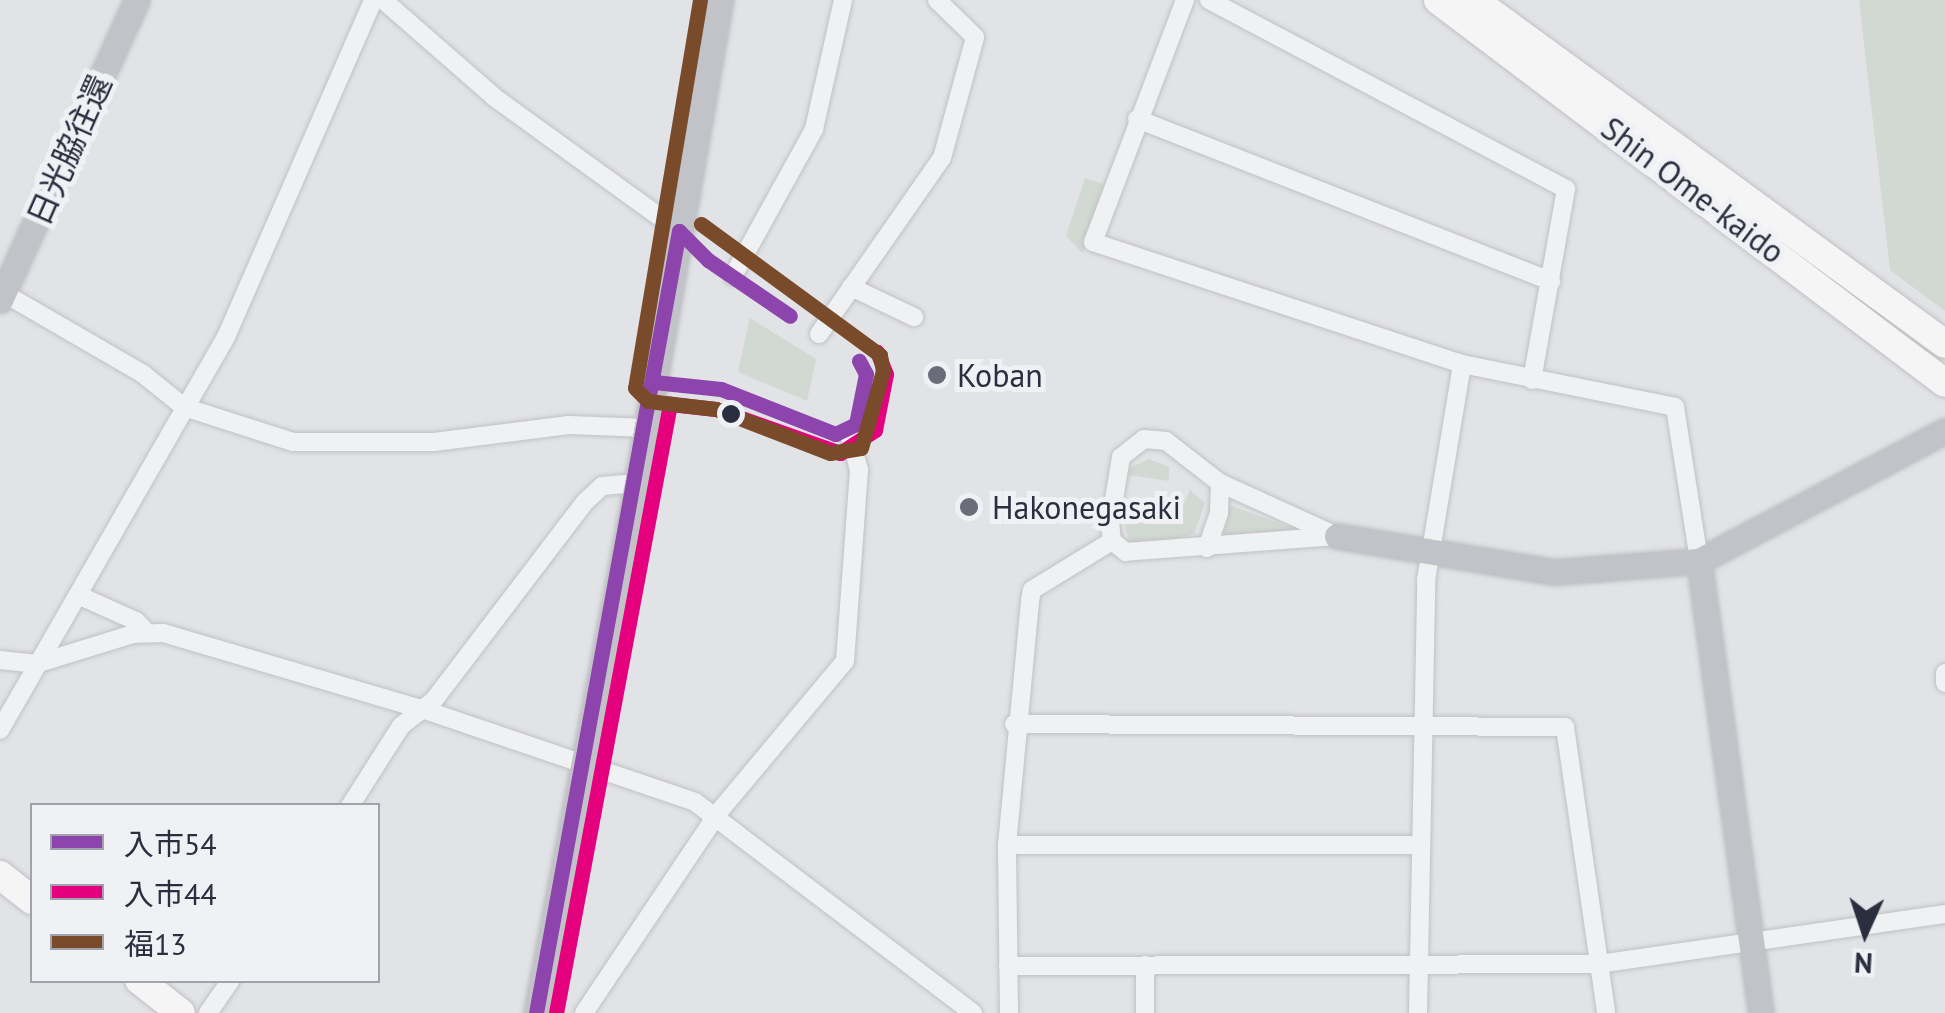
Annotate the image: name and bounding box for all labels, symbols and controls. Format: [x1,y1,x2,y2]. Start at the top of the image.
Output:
street label: 日光脇往還 [19,69,119,231]
street label: Shin Ome-kaido [1594,109,1792,271]
place label: Koban [957,356,1043,394]
marker: Koban [926,364,948,386]
unlabelled marker [721,404,741,424]
place label: Hakonegasaki [992,488,1181,526]
marker: Hakonegasaki [956,494,982,520]
legend [30,803,380,983]
text: 入市54 [124,824,217,863]
text: 入市44 [124,874,217,913]
north arrow [1815,883,1915,983]
text: 福13 [124,924,187,963]
text: N [1853,945,1874,982]

